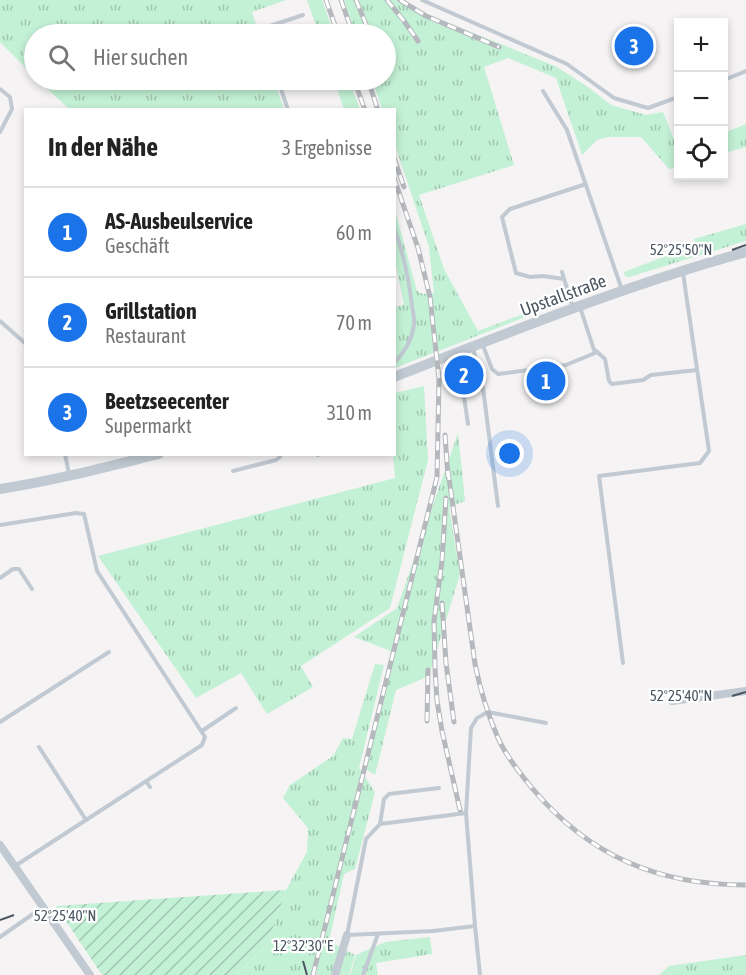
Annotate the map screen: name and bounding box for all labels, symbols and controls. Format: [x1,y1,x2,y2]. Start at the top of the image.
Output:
map controls [674,18,728,180]
button: + [674,18,728,72]
search box [24,24,396,90]
pin: 3 [614,24,654,68]
icon: search [45,41,78,74]
text: Hier suchen [93,44,188,70]
button: − [674,72,728,126]
button: locate [674,126,728,180]
text: In der Nähe [48,132,158,162]
text: 3 Ergebnisse [282,136,372,159]
text: AS-Ausbeulservice [105,208,253,234]
text: 1 [63,221,72,244]
text: 60 m [336,221,372,244]
text: Geschäft [105,234,169,257]
text: 52°25'50"N [650,241,712,258]
street label: Upstallstraße [517,270,609,320]
text: Grillstation [105,298,197,324]
text: 2 [63,311,72,334]
text: 70 m [336,311,372,334]
text: Restaurant [105,324,186,347]
pin: 2 [444,352,484,398]
pin: 1 [526,358,566,404]
text: Beetzseecenter [105,388,228,414]
text: 3 [63,401,72,424]
text: 310 m [327,401,372,424]
text: Supermarkt [105,414,192,437]
your location [495,439,524,468]
text: 52°25'40"N [650,687,712,704]
text: 52°25'40"N [34,907,96,924]
text: 12°32'30"E [273,937,334,954]

